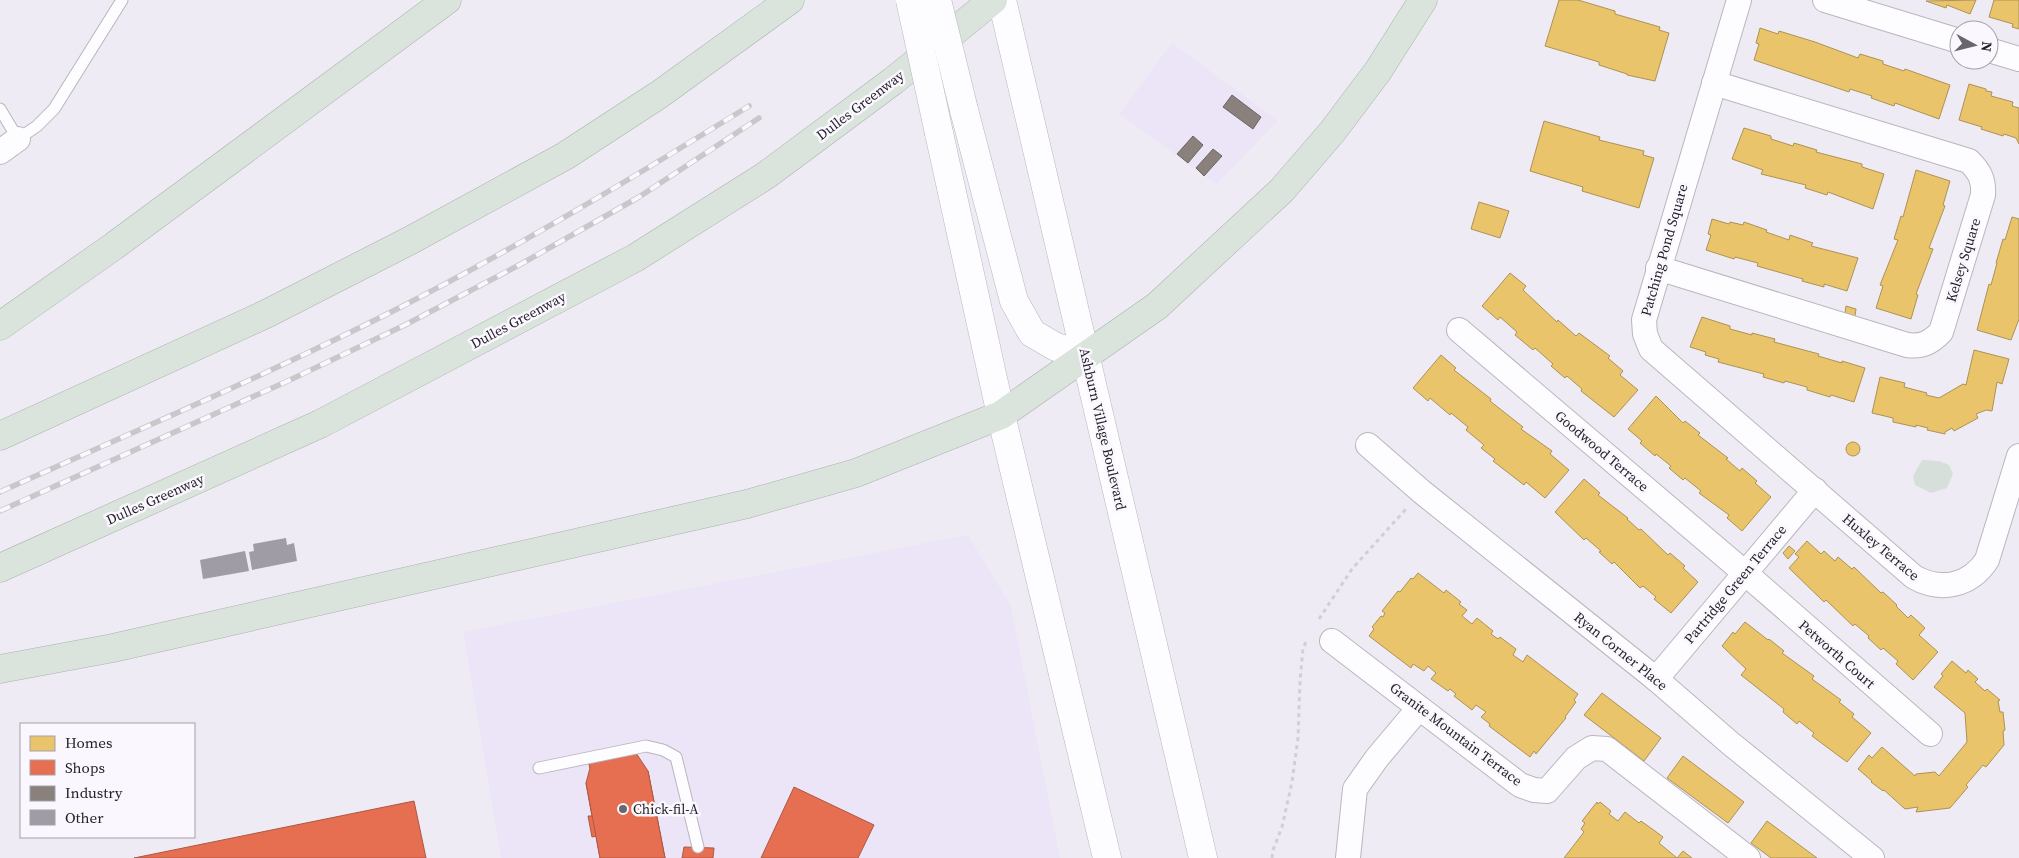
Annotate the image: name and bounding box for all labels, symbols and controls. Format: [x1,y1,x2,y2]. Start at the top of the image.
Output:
north arrow [1949,20,1999,70]
text: N [1976,40,1997,53]
street label: Dulles Greenway [812,65,909,145]
street label: Patching Pond Square [1636,182,1692,318]
street label: Kelsey Square [1941,216,1985,304]
street label: Dulles Greenway [467,286,570,354]
street label: Ashburn Village Boulevard [1075,346,1131,512]
street label: Goodwood Terrace [1551,406,1653,496]
street label: Dulles Greenway [103,468,208,530]
street label: Huxley Terrace [1838,509,1924,585]
street label: Partridge Green Terrace [1679,520,1791,648]
street label: Ryan Corner Place [1570,607,1672,695]
street label: Petworth Court [1794,615,1880,693]
street label: Granite Mountain Terrace [1386,678,1526,790]
legend [20,723,195,838]
text: Homes [65,732,112,753]
text: Shops [65,757,105,778]
text: Industry [65,782,123,803]
place label: Chick-fil-A [633,799,699,819]
marker: Chick-fil-A [617,803,629,815]
text: Other [65,807,104,828]

